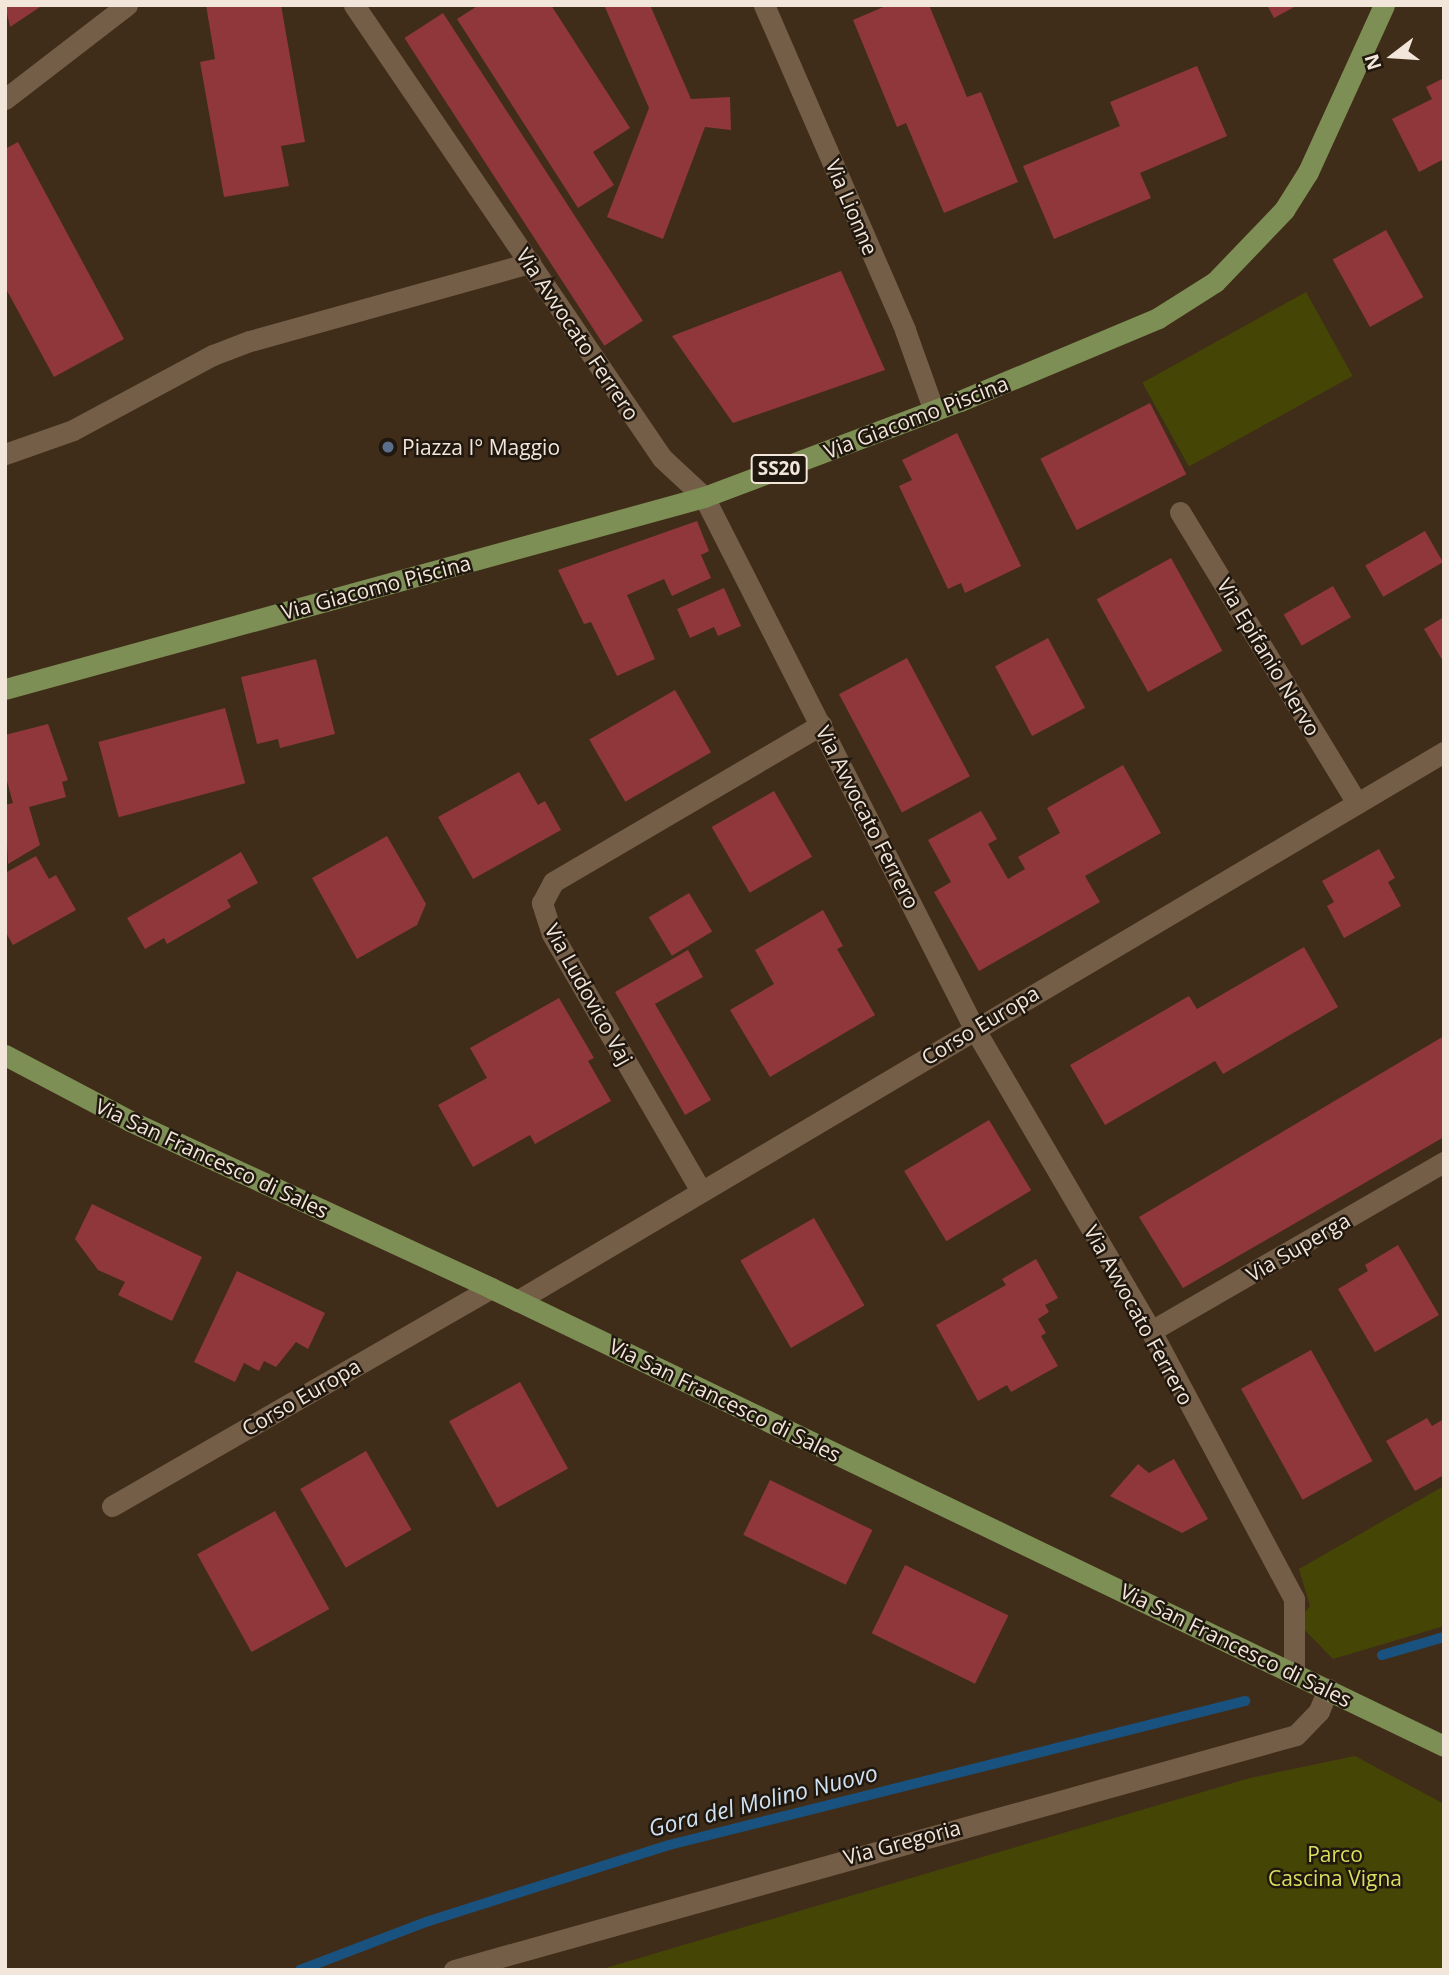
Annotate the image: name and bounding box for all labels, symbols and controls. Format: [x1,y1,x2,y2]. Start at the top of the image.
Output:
north arrow [1358,21,1428,91]
text: N [1358,51,1388,73]
street label: Via Lionne [821,155,883,259]
street label: Via Avvocato Ferrero [511,243,645,425]
street label: Via Giacomo Piscina [820,370,1012,464]
place label: Piazza I° Maggio [402,434,560,460]
marker: Piazza I° Maggio [380,439,396,455]
road number: SS20 [749,454,809,484]
street label: Via Giacomo Piscina [278,550,474,624]
street label: Via Epifanio Nervo [1212,574,1326,740]
street label: Via Avvocato Ferrero [811,721,925,913]
street label: Via Ludovico Vaj [540,919,638,1069]
street label: Corso Europa [917,980,1043,1070]
street label: Via San Francesco di Sales [91,1093,333,1223]
street label: Via Superga [1242,1207,1354,1287]
street label: Via Avvocato Ferrero [1079,1221,1199,1409]
street label: Via San Francesco di Sales [605,1333,845,1467]
street label: Corso Europa [237,1353,365,1441]
street label: Via San Francesco di Sales [1116,1578,1356,1712]
water label: Gora del Molino Nuovo [646,1758,880,1842]
street label: Via Gregoria [841,1814,963,1870]
park label: Parco Cascina Vigna [1268,1841,1402,1891]

